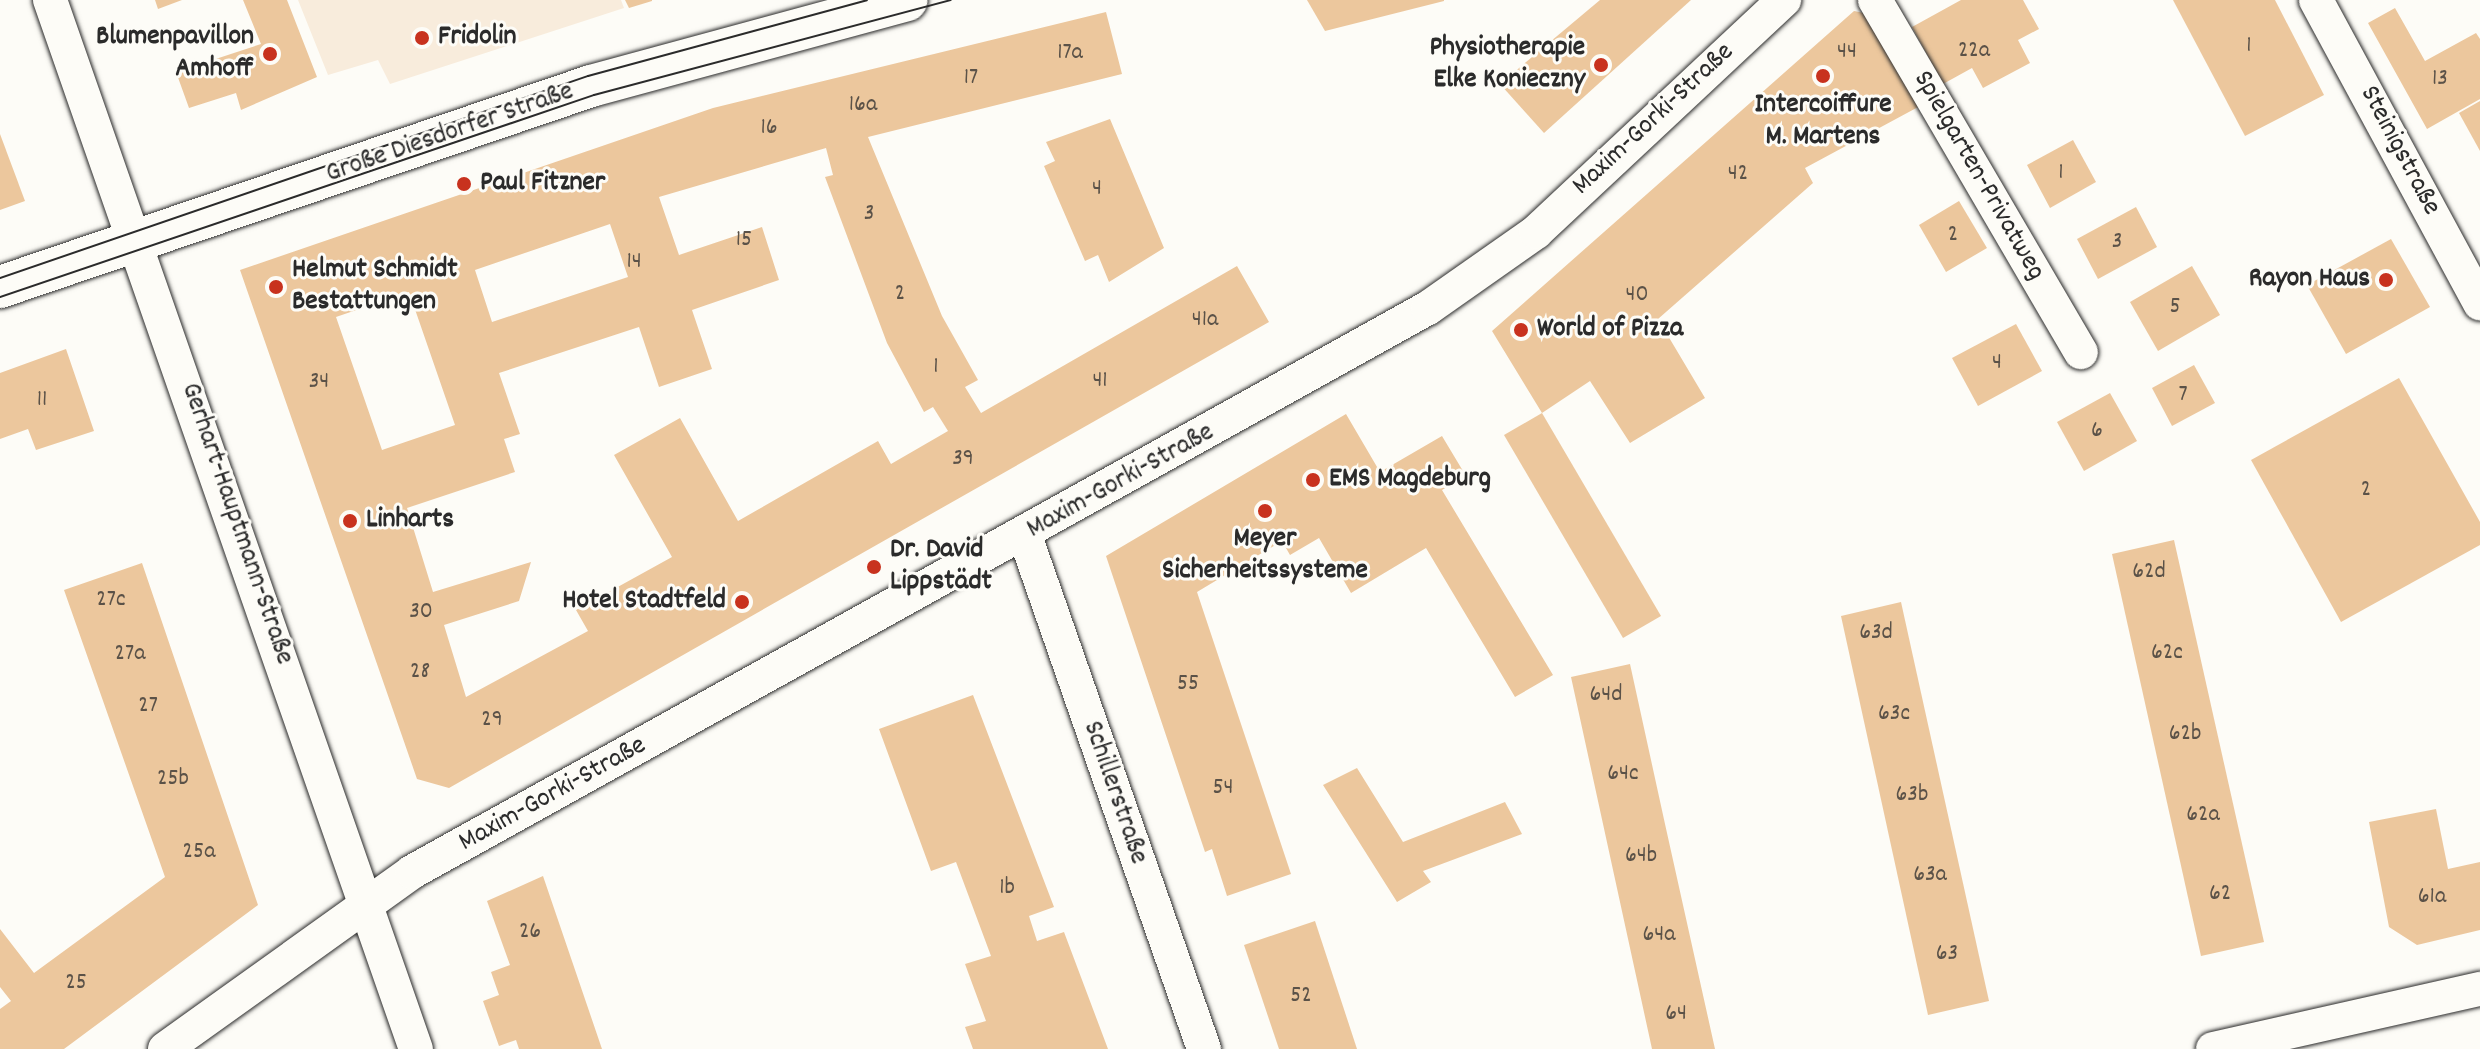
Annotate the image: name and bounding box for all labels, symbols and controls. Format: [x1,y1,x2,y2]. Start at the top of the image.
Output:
place label: Blumenpavillon Amhoff [96,21,254,87]
place label: Fridolin [438,21,516,55]
marker: Fridolin [413,29,431,47]
place label: Physiotherapie Elke Konieczny [1429,32,1585,98]
house number: 1 [2246,33,2252,61]
street label: Maxim-Gorki-Straße [1566,36,1742,204]
house number: 22a [1958,38,1990,66]
house number: 44 [1837,39,1857,67]
house number: 17a [1057,40,1083,68]
marker: Blumenpavillon Amhoff [261,45,279,63]
marker: Physiotherapie Elke Konieczny [1592,56,1610,74]
house number: 17 [964,65,978,93]
street label: Spielgarten-Privatweg [1904,65,2052,287]
house number: 13 [2432,66,2448,94]
marker: Intercoiffure M. Martens [1814,67,1832,85]
street label: Große Diesdorfer Straße [322,76,578,192]
street label: Steinigstraße [2351,81,2447,221]
place label: Intercoiffure M. Martens [1754,89,1892,155]
house number: 16a [849,92,877,120]
house number: 16 [760,115,778,143]
house number: 1 [2058,160,2064,188]
house number: 42 [1728,161,1748,189]
place label: Paul Fitzner [480,167,605,201]
marker: Paul Fitzner [455,175,473,193]
house number: 4 [1092,176,1102,204]
house number: 3 [864,201,874,229]
house number: 2 [1948,222,1958,250]
house number: 15 [736,227,752,255]
house number: 3 [2112,229,2122,257]
house number: 14 [626,249,642,277]
place label: Helmut Schmidt Bestattungen [292,254,458,320]
place label: Rayon Haus [2249,263,2370,297]
marker: Rayon Haus [2377,271,2395,289]
marker: Helmut Schmidt Bestattungen [267,278,285,296]
house number: 2 [895,281,905,309]
house number: 40 [1625,282,1649,310]
house number: 5 [2169,294,2181,322]
house number: 41a [1192,307,1218,335]
place label: World of Pizza [1537,313,1683,347]
marker: World of Pizza [1512,321,1530,339]
house number: 4 [1992,350,2002,378]
house number: 1 [933,354,939,382]
house number: 41 [1092,368,1108,396]
house number: 34 [309,369,329,397]
street label: Gerhart-Hauptmann-Straße [172,379,300,669]
house number: 7 [2178,382,2188,410]
house number: 11 [37,387,47,415]
street label: Maxim-Gorki-Straße [1022,417,1220,547]
house number: 6 [2091,418,2103,446]
house number: 39 [952,446,974,474]
place label: EMS Magdeburg [1329,463,1491,497]
marker: EMS Magdeburg [1304,471,1322,489]
house number: 2 [2361,477,2371,505]
marker: Meyer Sicherheitssysteme [1256,502,1274,520]
place label: Linharts [366,504,454,538]
marker: Linharts [341,512,359,530]
place label: Meyer Sicherheitssysteme [1162,523,1368,589]
place label: Dr. David Lippstädt [890,534,992,600]
marker: Dr. David Lippstädt [865,558,883,576]
house number: 62d [2132,559,2166,587]
place label: Hotel Stadtfeld [562,585,726,619]
house number: 27c [96,587,126,615]
marker: Hotel Stadtfeld [733,593,751,611]
house number: 30 [409,599,433,627]
house number: 63d [1859,620,1893,648]
house number: 62c [2151,640,2183,668]
house number: 27a [115,641,145,669]
house number: 28 [410,659,430,687]
house number: 55 [1177,671,1199,699]
house number: 64d [1590,682,1622,710]
house number: 27 [138,693,158,721]
house number: 63c [1878,701,1910,729]
house number: 29 [481,707,503,735]
street label: Schillerstraße [1074,717,1154,869]
house number: 62b [2169,721,2201,749]
street label: Maxim-Gorki-Straße [454,730,652,860]
house number: 64c [1607,761,1639,789]
house number: 25b [157,766,189,794]
house number: 54 [1212,775,1234,803]
house number: 63b [1896,782,1928,810]
house number: 62a [2186,802,2220,830]
house number: 25a [183,839,215,867]
house number: 64b [1625,843,1657,871]
house number: 63a [1913,862,1947,890]
house number: 1b [999,875,1015,903]
house number: 62 [2209,881,2231,909]
house number: 61a [2418,884,2446,912]
house number: 26 [519,919,541,947]
house number: 64a [1643,922,1675,950]
house number: 63 [1936,941,1958,969]
house number: 25 [65,970,87,998]
house number: 52 [1290,983,1312,1011]
house number: 64 [1665,1001,1687,1029]

